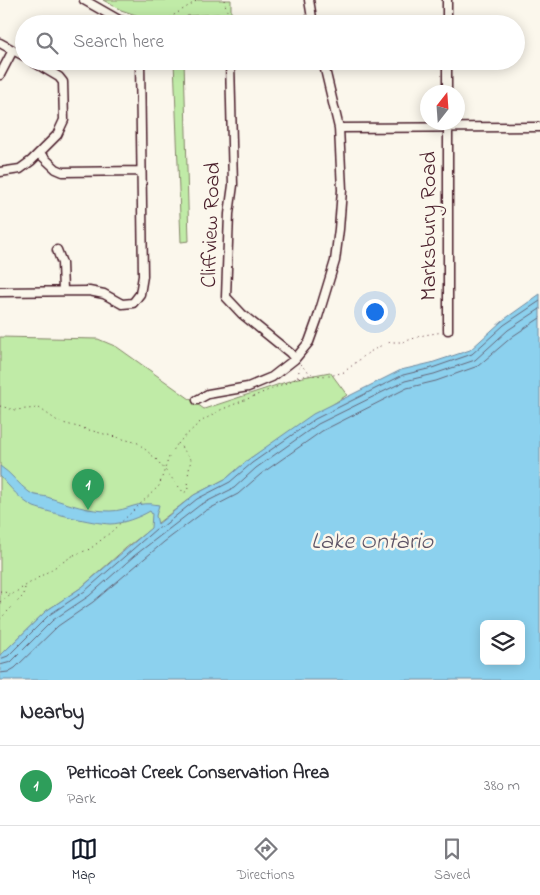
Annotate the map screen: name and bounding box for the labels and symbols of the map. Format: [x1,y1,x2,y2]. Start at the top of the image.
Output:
north arrow [420,85,465,130]
street label: Marksbury Road [414,151,447,301]
street label: Cliffview Road [194,162,230,288]
your location [362,299,388,325]
pin: 1 [72,469,104,510]
water label: Lake Ontario [311,525,435,560]

